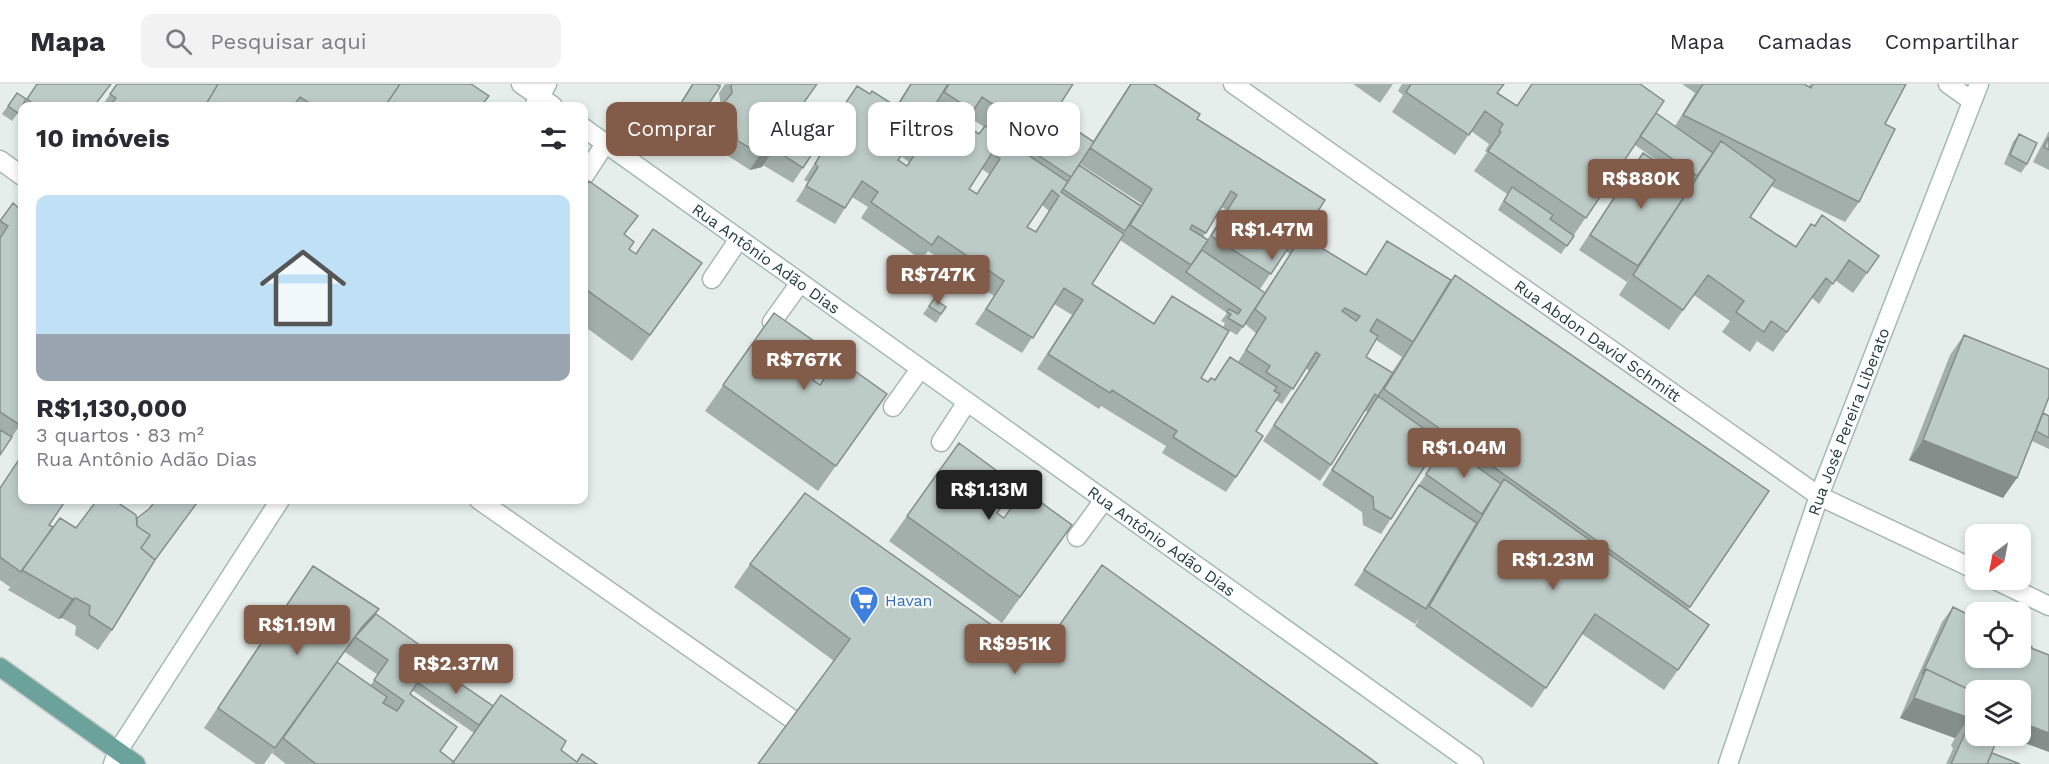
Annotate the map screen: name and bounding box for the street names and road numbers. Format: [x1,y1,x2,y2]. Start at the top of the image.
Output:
street label: Rua Antônio Adão Dias [688,199,843,318]
street label: Rua Abdon David Schmitt [1511,276,1685,406]
street label: Rua José Pereira Liberato [1804,325,1893,518]
street label: Rua Antônio Adão Dias [1084,482,1239,600]

